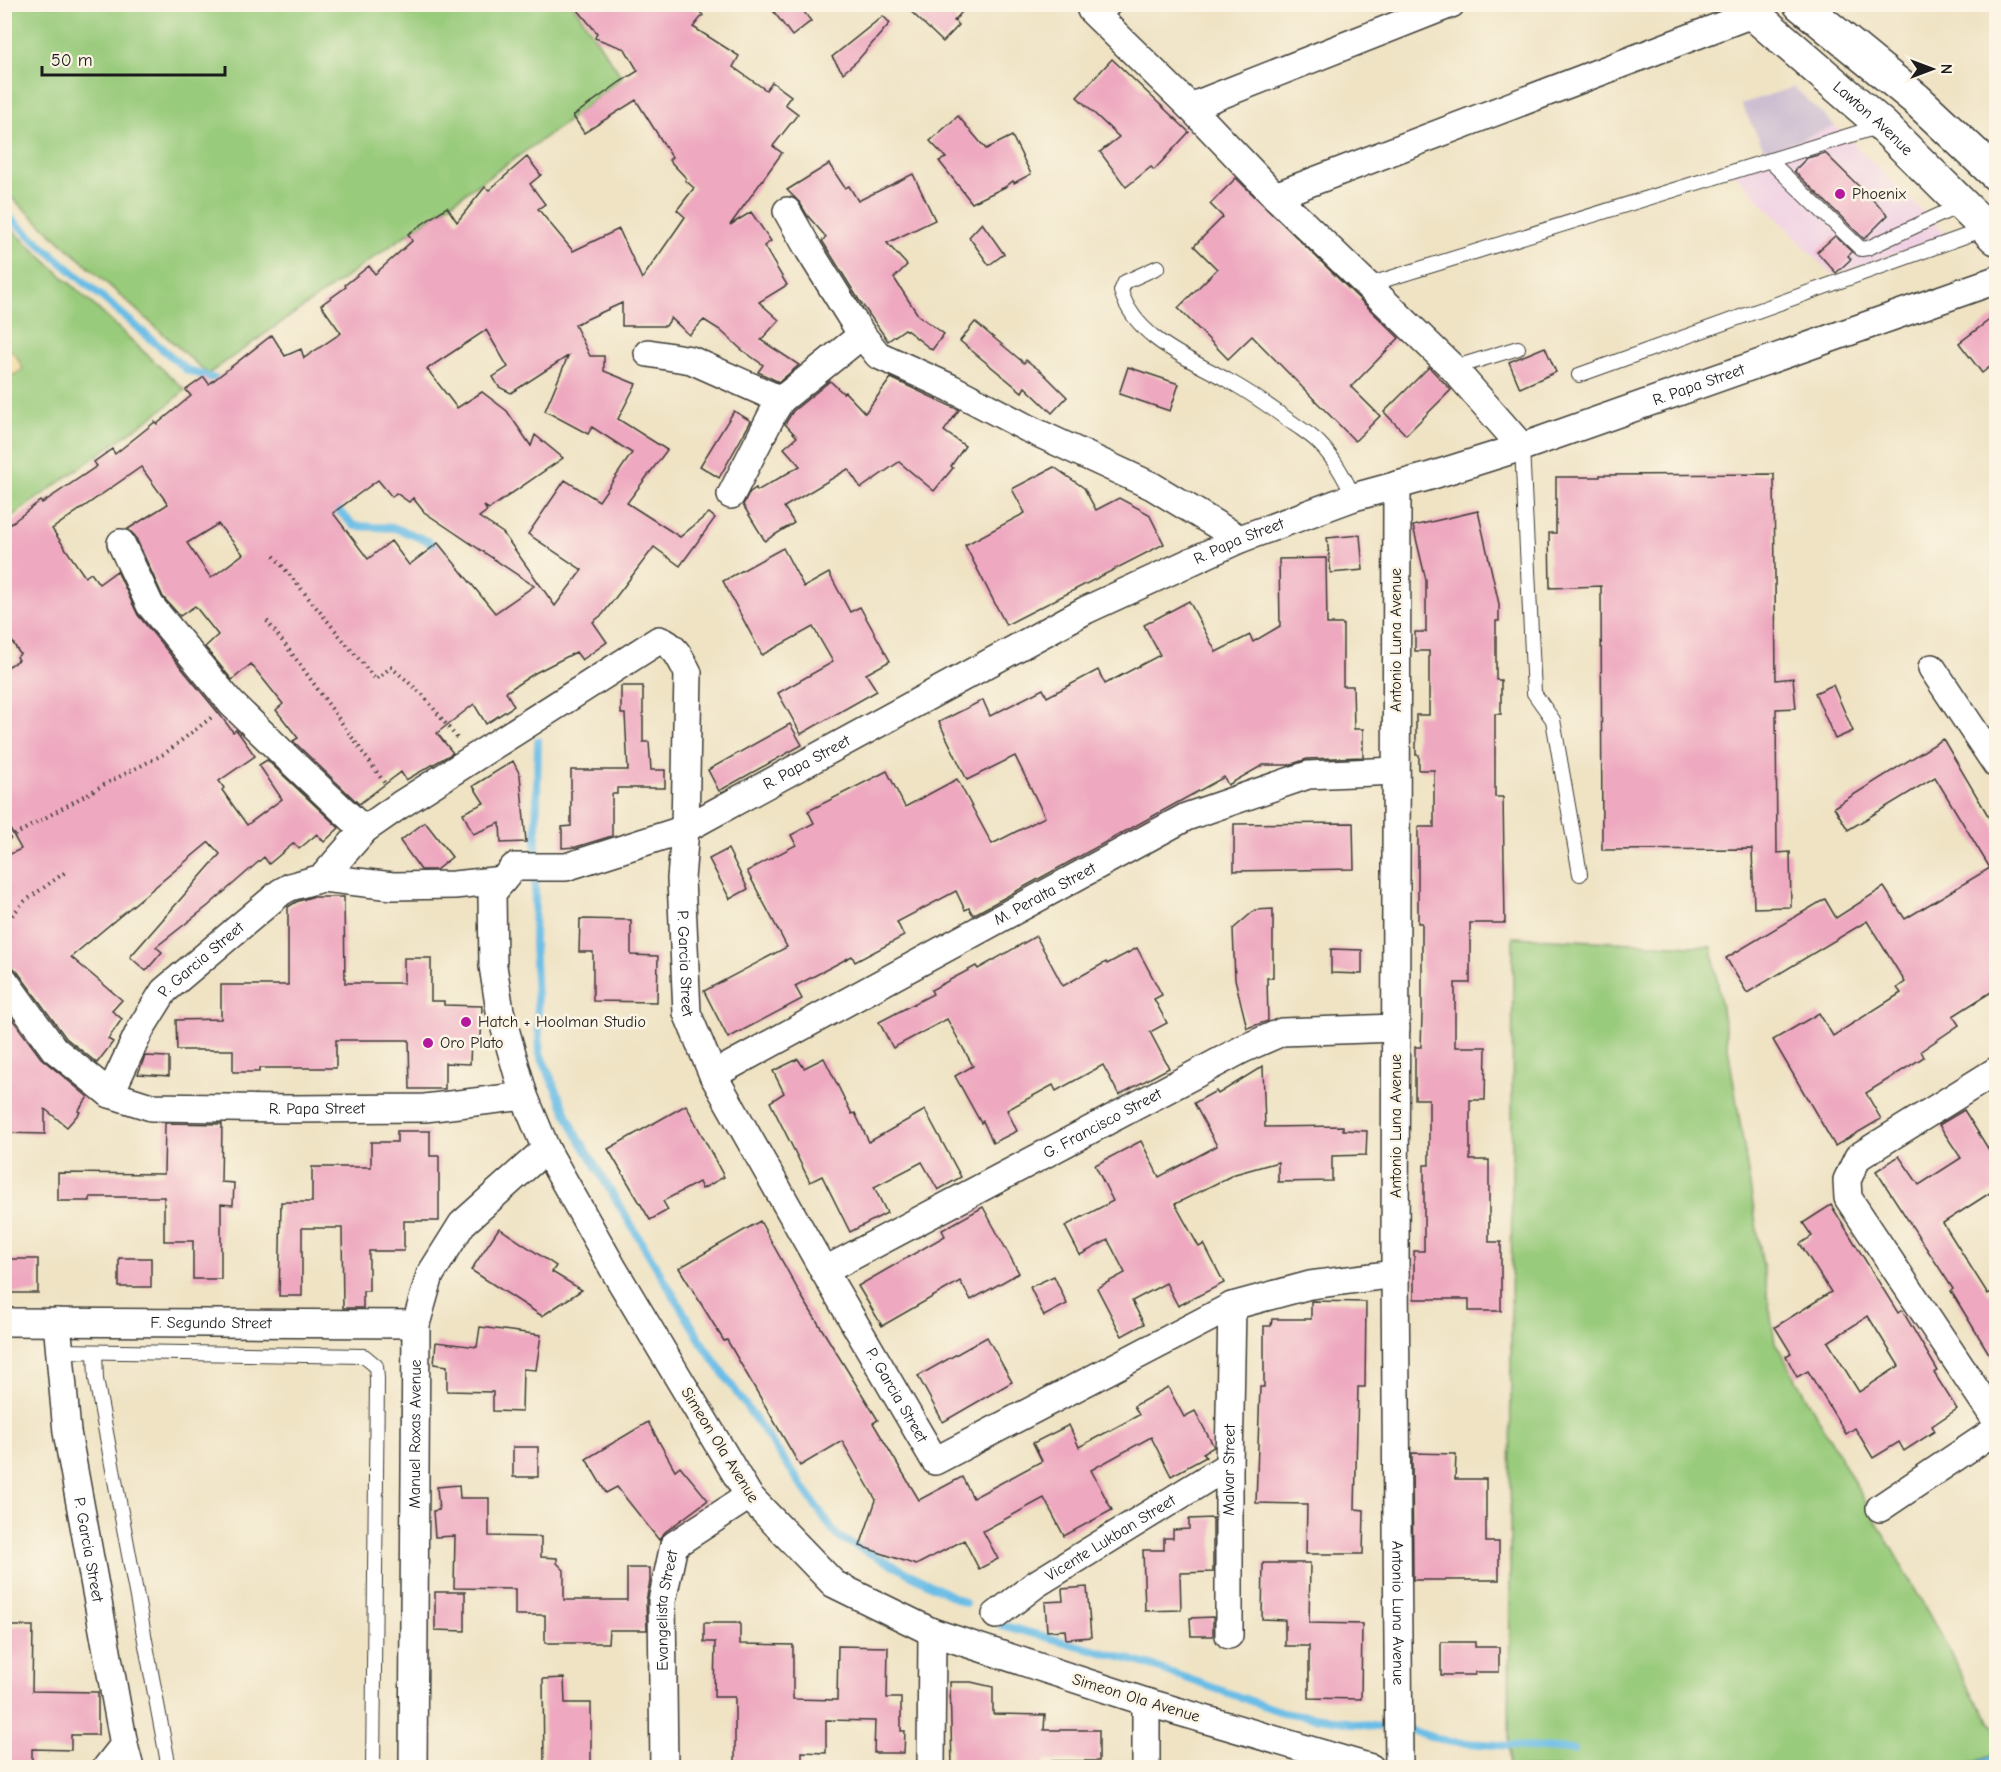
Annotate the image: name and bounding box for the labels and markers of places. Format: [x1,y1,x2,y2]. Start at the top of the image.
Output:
place label: Phoenix [1852,185,1906,203]
marker: Phoenix [1833,187,1847,201]
place label: Hatch + Hoolman Studio [478,1013,646,1031]
marker: Hatch + Hoolman Studio [459,1015,473,1029]
place label: Oro Plato [440,1034,503,1052]
marker: Oro Plato [421,1036,435,1050]

